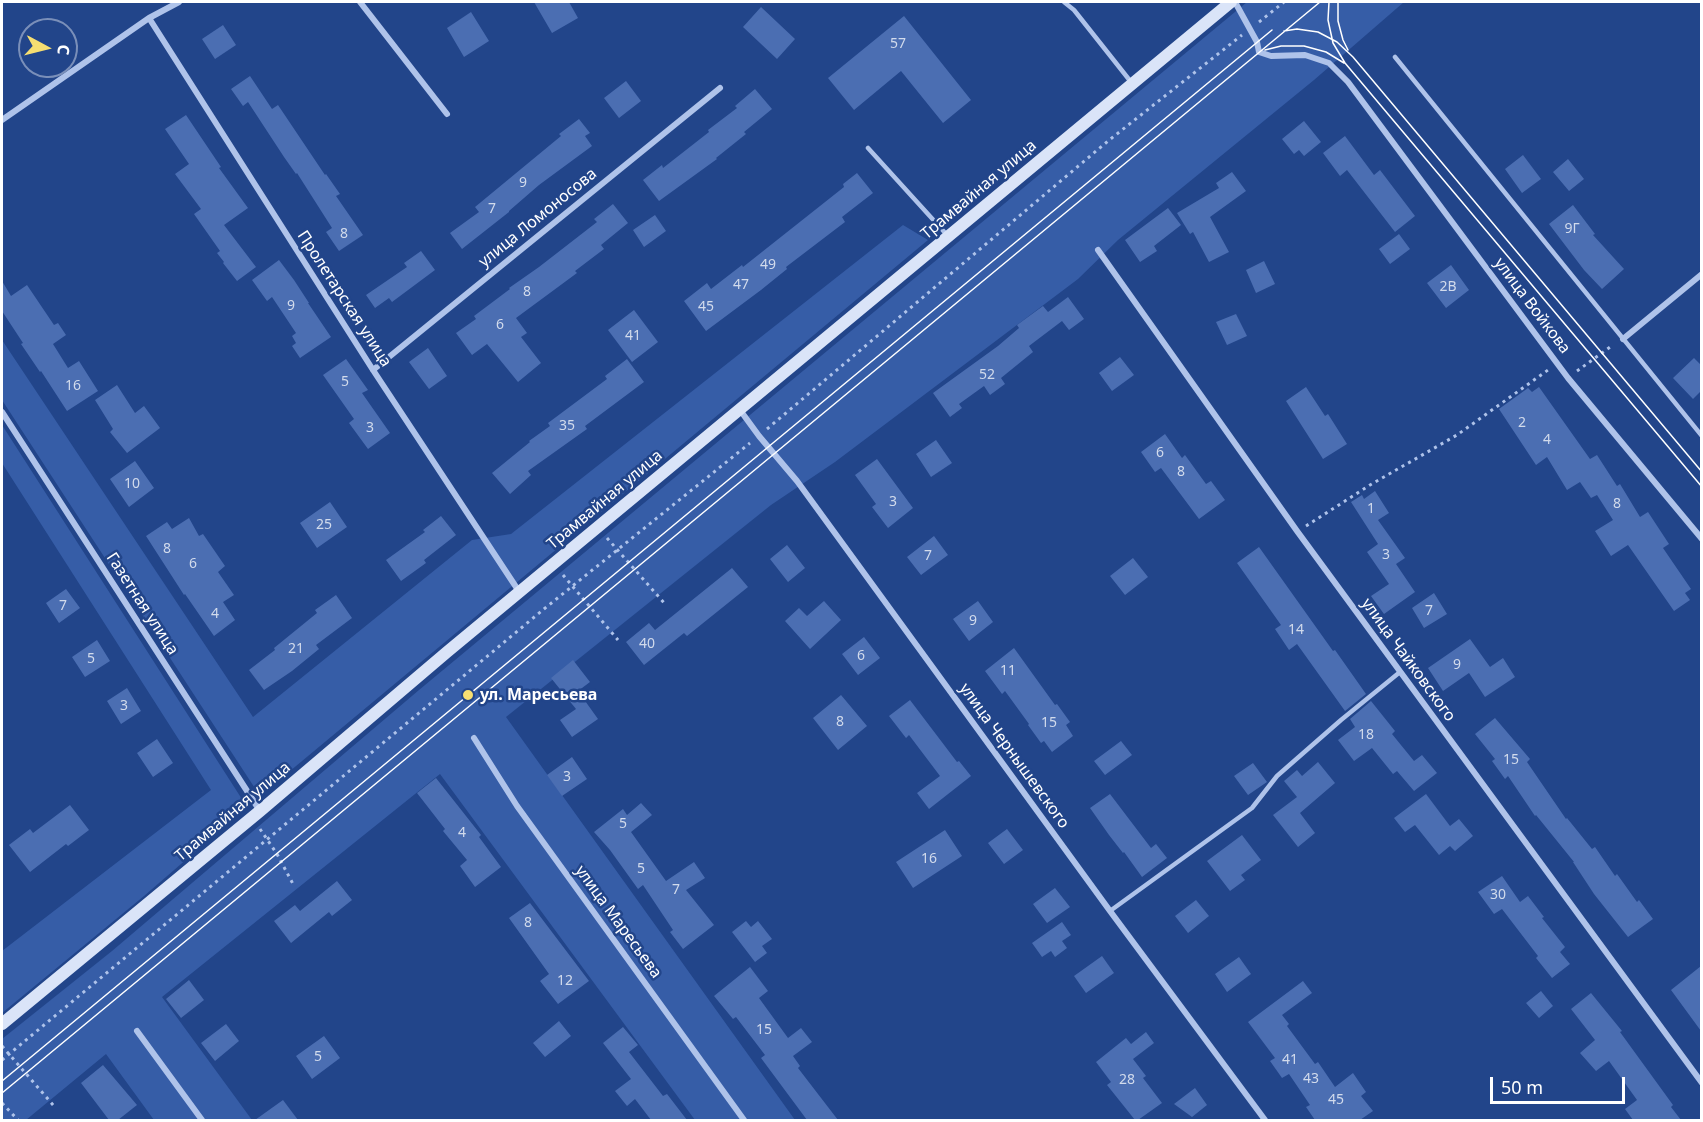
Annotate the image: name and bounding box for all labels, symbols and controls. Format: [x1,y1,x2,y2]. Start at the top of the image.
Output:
north arrow [18,18,78,78]
house number: 57 [890,36,906,52]
text: С [52,43,75,56]
street label: Трамвайная улица [917,136,1041,244]
street label: улица Ломоносова [475,164,601,272]
house number: 9 [519,175,527,191]
house number: 7 [488,201,496,217]
house number: 9Г [1564,221,1580,237]
house number: 8 [340,226,348,242]
street label: Пролетарская улица [293,227,395,371]
street label: улица Войкова [1490,254,1574,358]
house number: 49 [760,257,776,273]
house number: 47 [733,277,749,293]
house number: 2В [1439,279,1457,295]
house number: 8 [523,284,531,300]
house number: 9 [287,298,295,314]
house number: 45 [698,299,714,315]
house number: 6 [496,317,504,333]
house number: 41 [625,328,641,344]
house number: 52 [979,367,995,383]
house number: 5 [341,374,349,390]
house number: 16 [65,378,81,394]
house number: 2 [1518,415,1526,431]
house number: 35 [559,418,575,434]
house number: 3 [366,420,374,436]
house number: 4 [1543,432,1551,448]
house number: 6 [1156,445,1164,461]
street label: Трамвайная улица [543,446,667,554]
house number: 8 [1177,464,1185,480]
house number: 10 [124,476,140,492]
house number: 3 [889,494,897,510]
house number: 8 [1613,496,1621,512]
house number: 1 [1367,501,1375,517]
house number: 25 [316,517,332,533]
house number: 8 [163,541,171,557]
house number: 3 [1382,547,1390,563]
house number: 7 [924,548,932,564]
street label: Газетная улица [102,549,182,659]
house number: 6 [189,556,197,572]
street label: улица Чайковского [1357,595,1459,725]
house number: 7 [59,598,67,614]
house number: 7 [1425,603,1433,619]
house number: 4 [211,606,219,622]
house number: 9 [969,613,977,629]
house number: 14 [1288,622,1304,638]
house number: 40 [639,636,655,652]
house number: 21 [288,641,304,657]
house number: 6 [857,648,865,664]
house number: 5 [87,651,95,667]
house number: 9 [1453,657,1461,673]
house number: 11 [1000,663,1016,679]
street label: улица Чернышевского [955,680,1073,832]
place label: ул. Маресьева [480,685,597,705]
marker: ул. Маресьева [461,688,475,702]
house number: 3 [120,698,128,714]
house number: 8 [836,714,844,730]
house number: 15 [1041,715,1057,731]
house number: 18 [1358,727,1374,743]
house number: 15 [1503,752,1519,768]
street label: Трамвайная улица [171,758,295,866]
house number: 3 [563,769,571,785]
house number: 5 [619,816,627,832]
house number: 4 [458,825,466,841]
house number: 16 [921,851,937,867]
house number: 5 [637,861,645,877]
street label: улица Маресьева [571,862,665,982]
house number: 7 [672,882,680,898]
house number: 30 [1490,887,1506,903]
house number: 8 [524,915,532,931]
house number: 12 [557,973,573,989]
house number: 15 [756,1022,772,1038]
house number: 5 [314,1049,322,1065]
house number: 41 [1282,1052,1298,1068]
scale bar [1493,1065,1628,1103]
house number: 43 [1303,1071,1319,1087]
house number: 28 [1119,1072,1135,1088]
text: 50 m [1501,1075,1543,1099]
house number: 45 [1328,1092,1344,1108]

